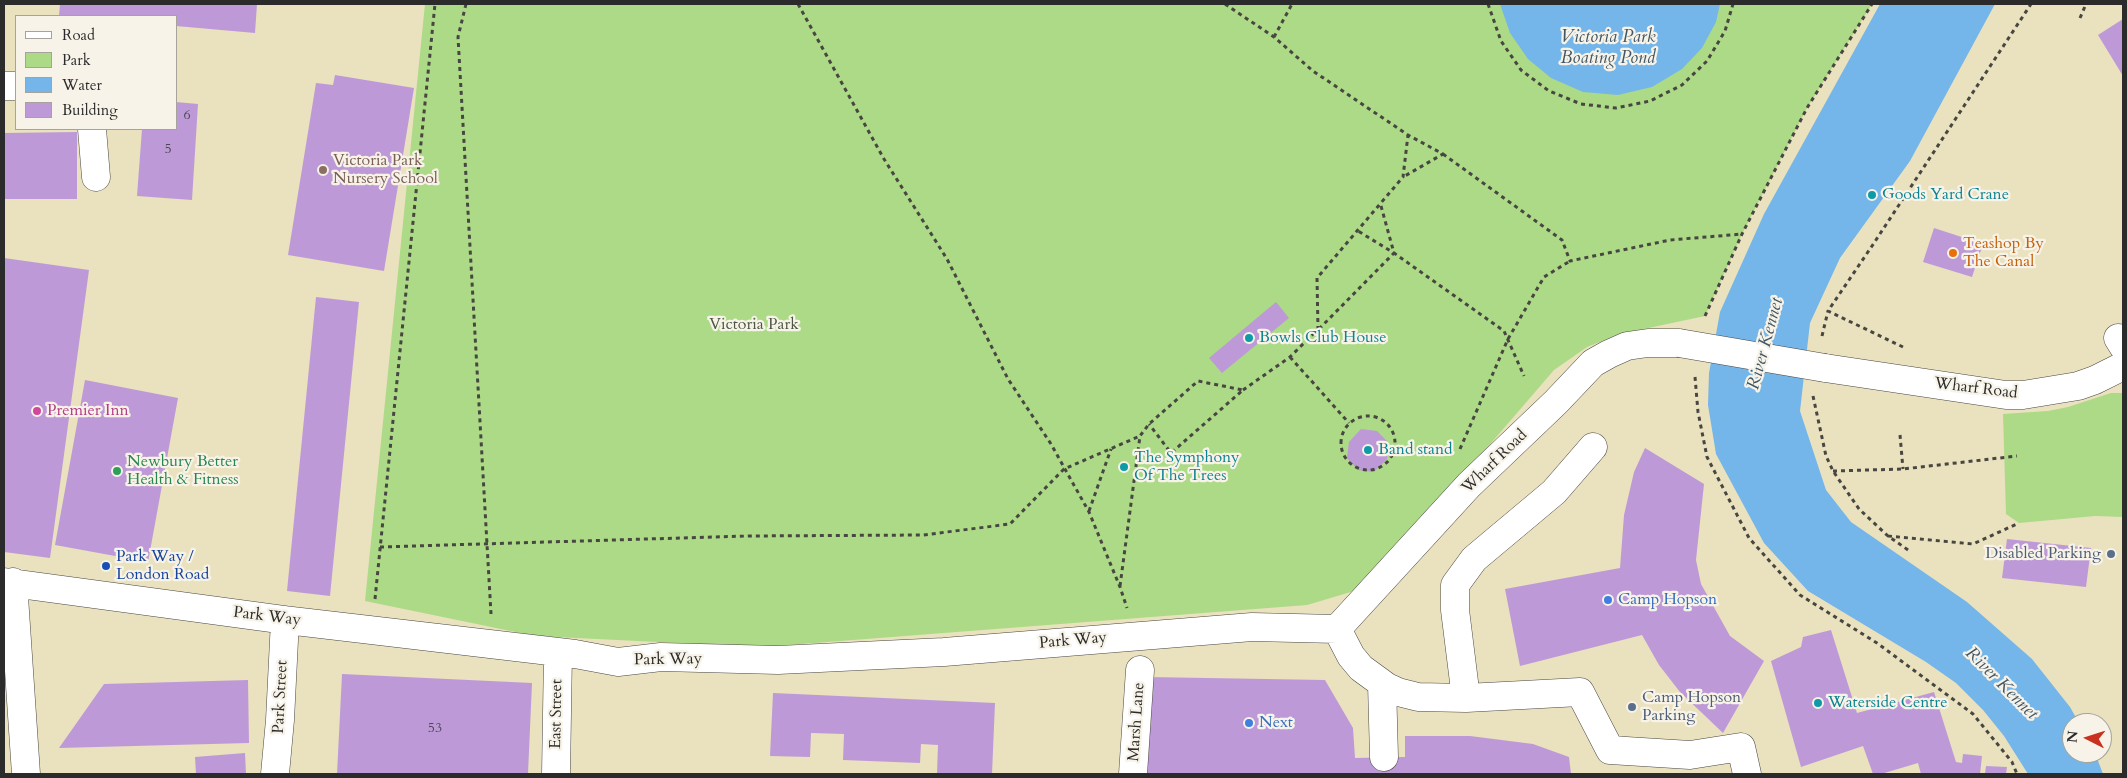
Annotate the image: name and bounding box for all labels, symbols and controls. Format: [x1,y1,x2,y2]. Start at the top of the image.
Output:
legend [15,15,178,130]
text: Road [62,25,95,45]
water label: Victoria Park Boating Pond [1560,27,1656,70]
text: Park [62,50,91,70]
text: Water [62,75,102,95]
text: Building [62,100,118,120]
house number: 6 [183,108,191,124]
house number: 5 [164,142,172,158]
place label: Victoria Park Nursery School [333,151,438,189]
marker: Victoria Park Nursery School [317,164,329,176]
place label: Goods Yard Crane [1882,185,2009,205]
marker: Goods Yard Crane [1866,189,1878,201]
place label: Teashop By The Canal [1963,234,2044,272]
marker: Teashop By The Canal [1947,247,1959,259]
water label: River Kennet [1743,296,1789,392]
park label: Victoria Park [709,315,799,335]
place label: Bowls Club House [1259,328,1386,348]
marker: Bowls Club House [1243,332,1255,344]
street label: Wharf Road [1933,374,2019,404]
place label: Premier Inn [47,401,129,421]
marker: Premier Inn [31,405,43,417]
street label: Wharf Road [1458,426,1532,498]
place label: Band stand [1378,440,1453,460]
marker: Band stand [1362,444,1374,456]
place label: The Symphony Of The Trees [1134,448,1240,486]
place label: Newbury Better Health & Fitness [127,452,239,490]
marker: The Symphony Of The Trees [1118,461,1130,473]
marker: Newbury Better Health & Fitness [111,465,123,477]
place label: Disabled Parking [1985,544,2101,564]
place label: Park Way / London Road [116,547,209,585]
marker: Disabled Parking [2105,548,2117,560]
marker: Park Way / London Road [100,560,112,572]
place label: Camp Hopson [1618,590,1717,610]
marker: Camp Hopson [1602,594,1614,606]
street label: Park Way [232,603,302,631]
street label: Park Way [1038,628,1108,654]
water label: River Kennet [1960,643,2042,725]
street label: Park Way [634,650,702,670]
street label: Park Street [269,660,293,734]
street label: East Street [547,679,567,749]
street label: Marsh Lane [1125,682,1149,762]
place label: Camp Hopson Parking [1642,688,1741,726]
place label: Waterside Centre [1828,693,1947,713]
marker: Waterside Centre [1812,697,1824,709]
marker: Camp Hopson Parking [1626,701,1638,713]
place label: Next [1259,713,1293,733]
north arrow [2062,713,2112,763]
marker: Next [1243,717,1255,729]
house number: 53 [428,721,442,737]
text: N [2063,730,2083,744]

